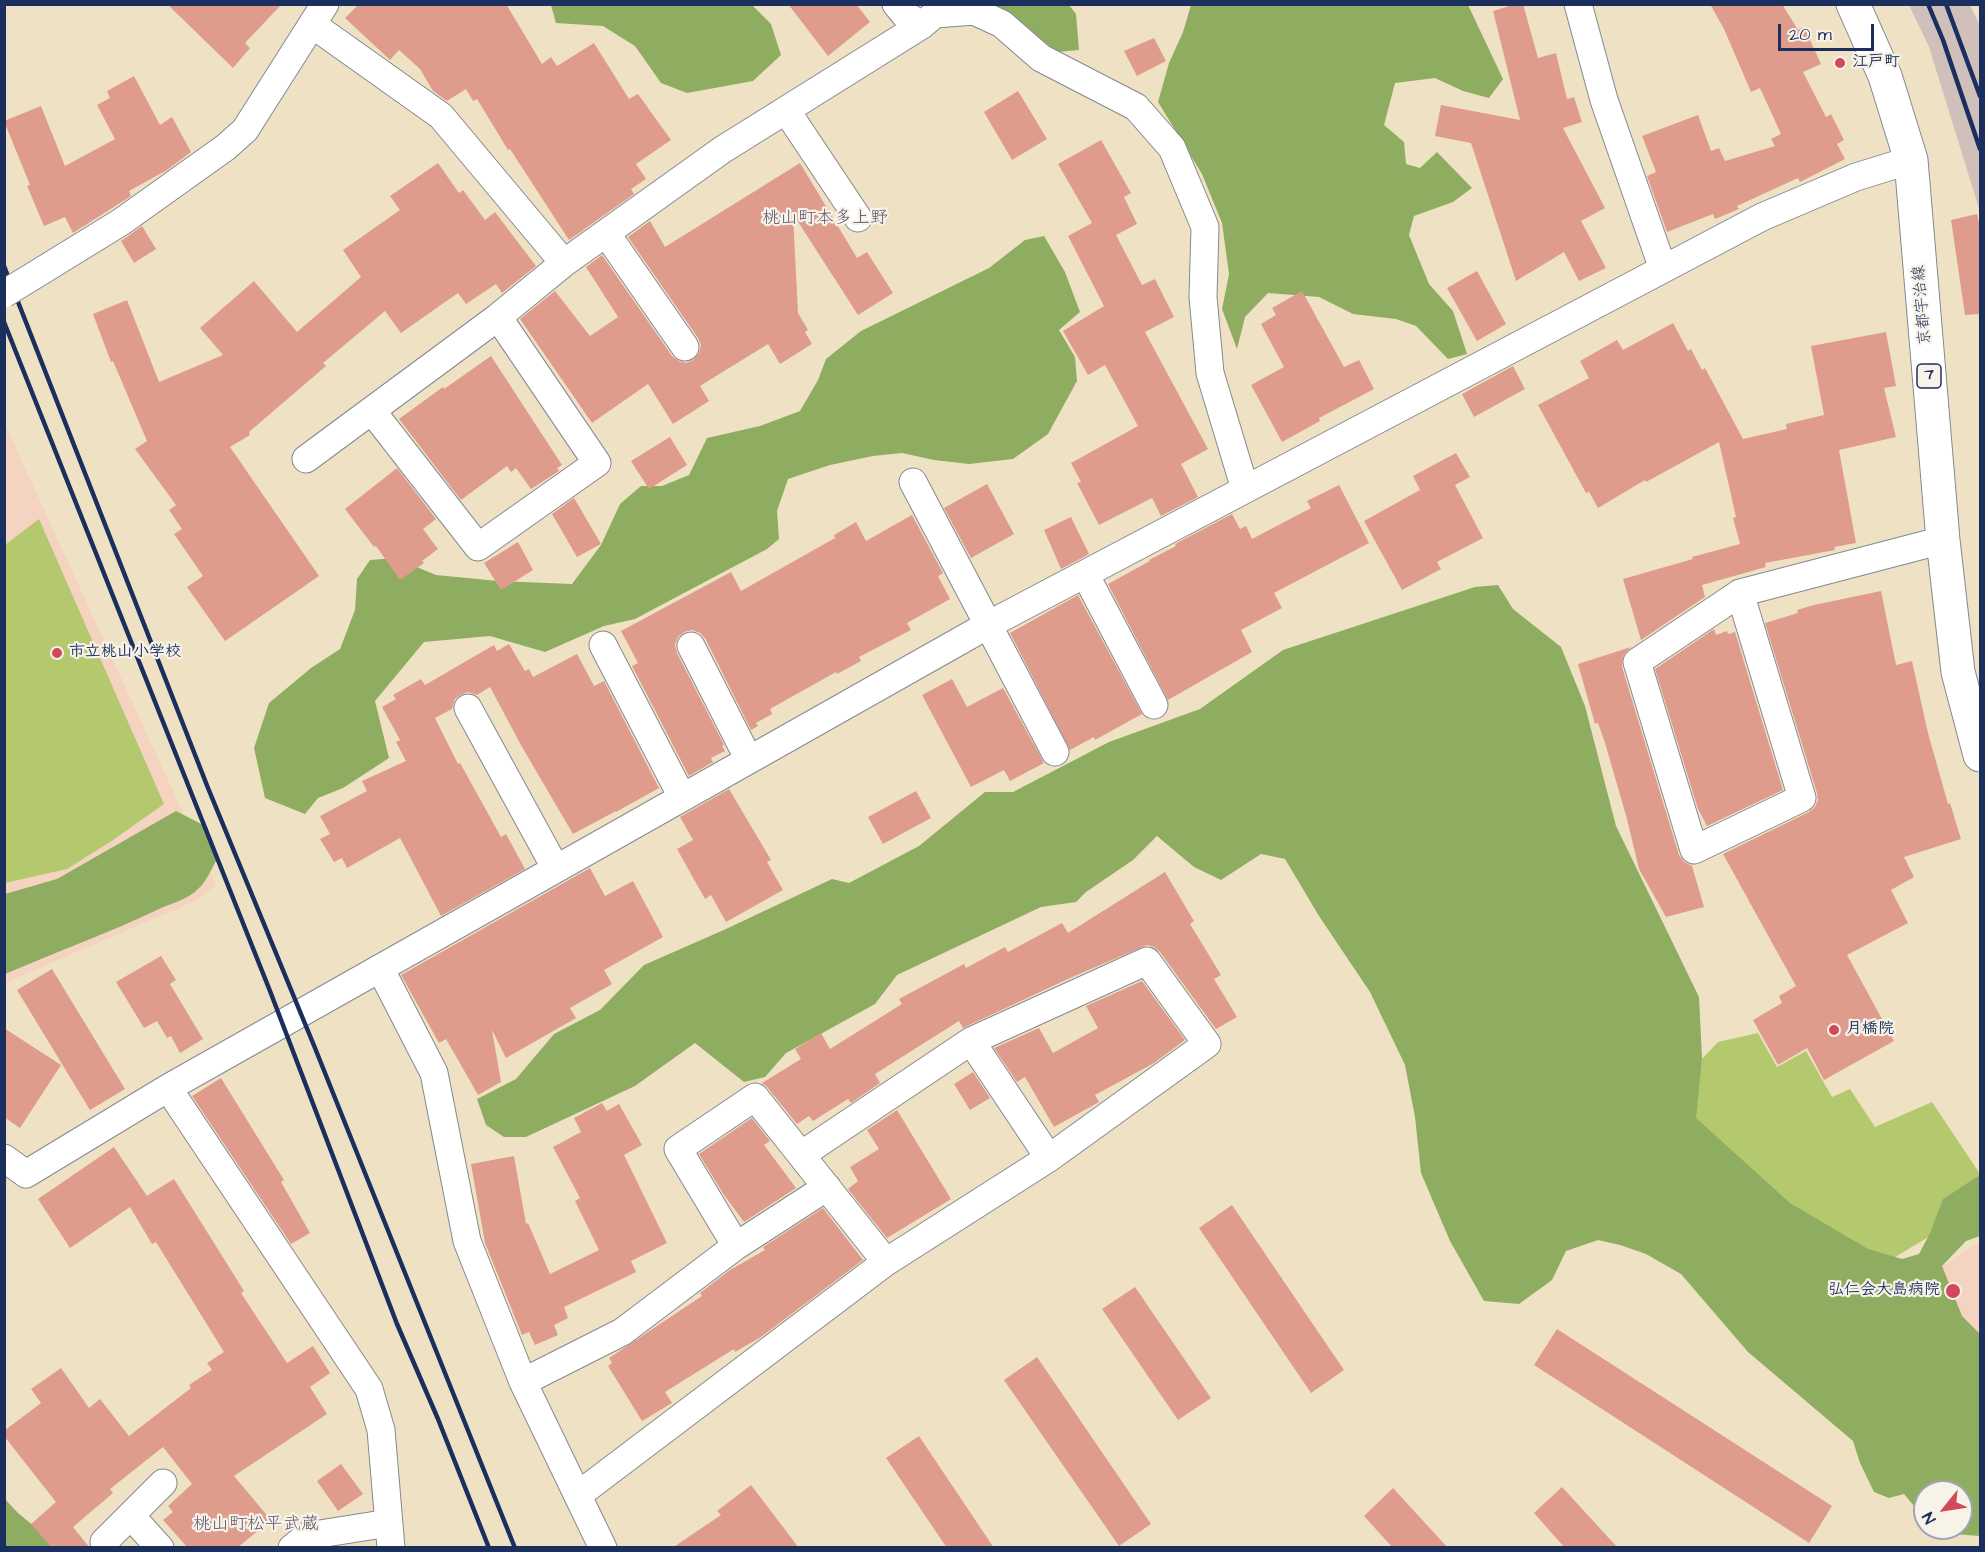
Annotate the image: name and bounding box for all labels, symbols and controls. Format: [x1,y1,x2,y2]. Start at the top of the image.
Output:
scale bar [1781,12,1877,50]
text: 20 m [1789,22,1832,47]
place label: 江戸町 [1852,53,1900,73]
marker: 江戸町 [1833,56,1847,70]
district label: 桃山町本多上野 [762,208,888,230]
street label: 京都宇治線 [1910,264,1936,346]
road number: 7 [1917,364,1941,388]
place label: 市立桃山小学校 [69,643,181,663]
marker: 市立桃山小学校 [50,646,64,660]
place label: 月橋院 [1846,1020,1894,1040]
marker: 月橋院 [1827,1023,1841,1037]
place label: 弘仁会大島病院 [1828,1281,1940,1301]
marker: 弘仁会大島病院 [1944,1282,1962,1300]
north arrow [1913,1480,1973,1540]
text: N [1917,1508,1941,1528]
district label: 桃山町松平武蔵 [193,1514,319,1536]

